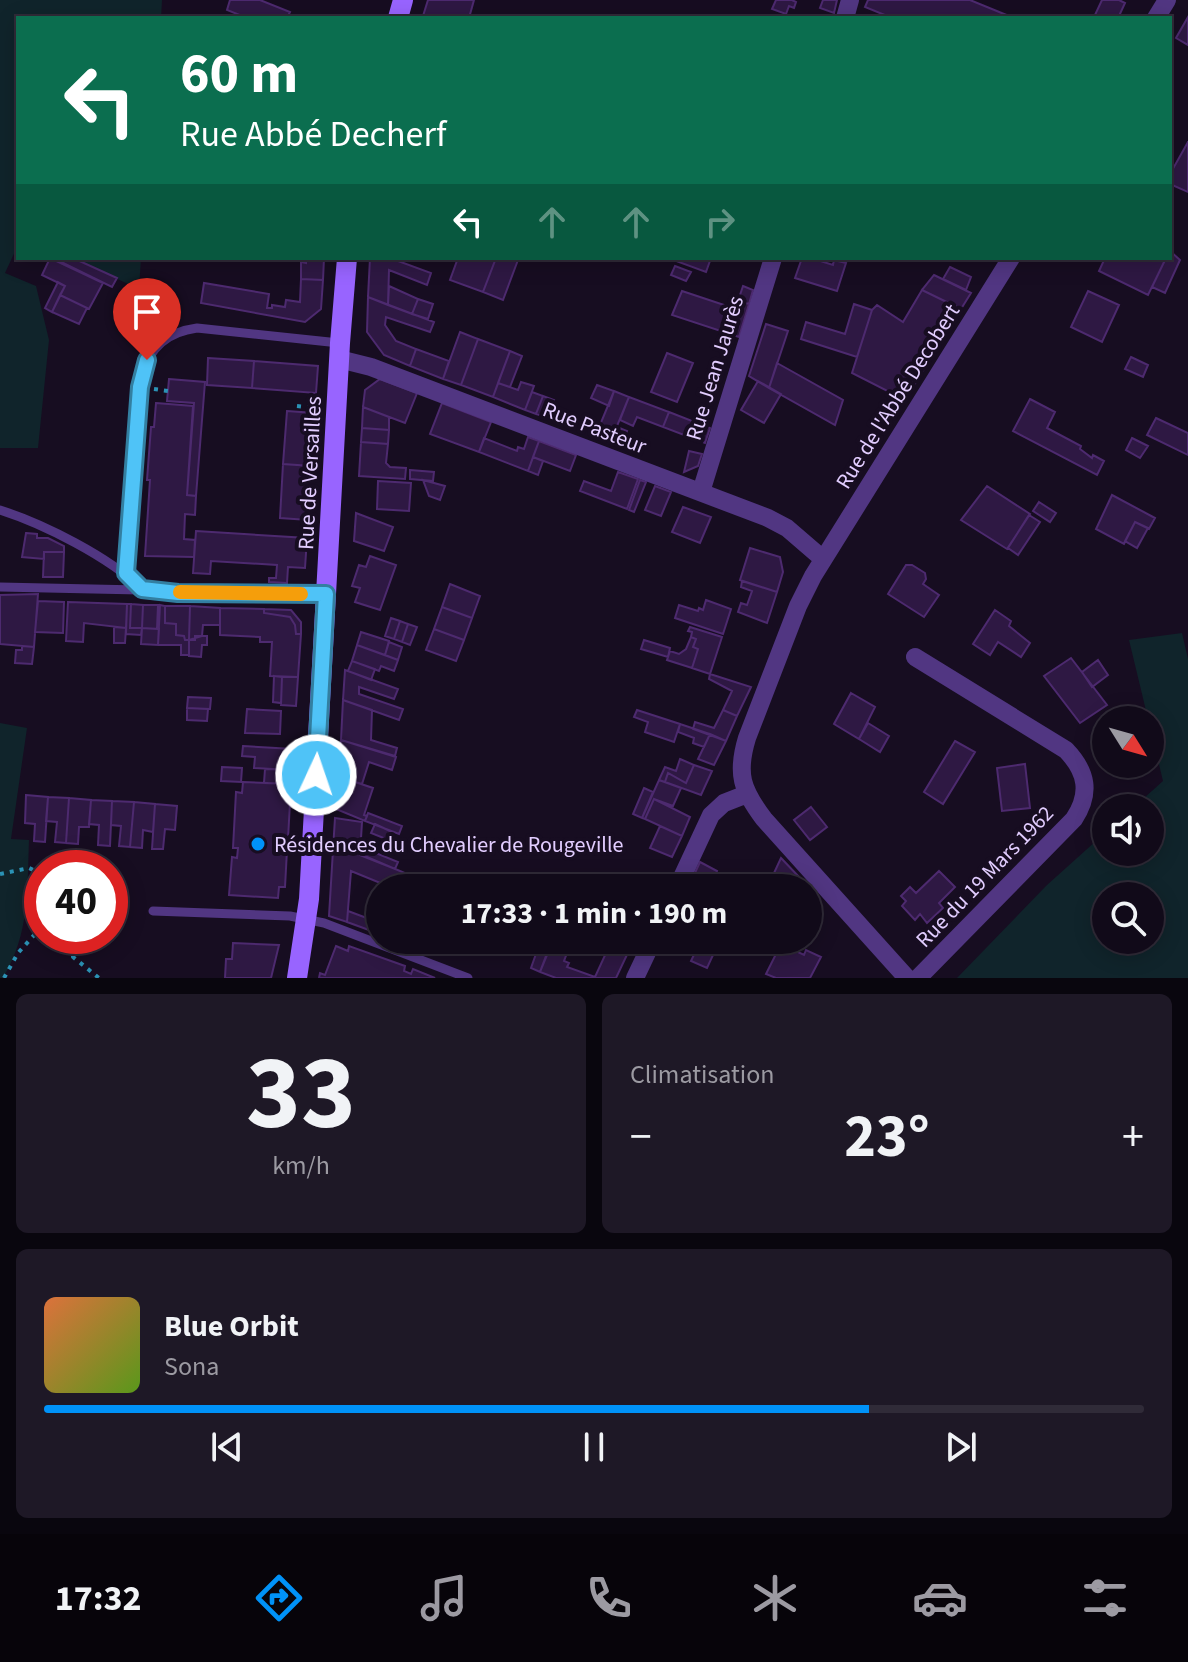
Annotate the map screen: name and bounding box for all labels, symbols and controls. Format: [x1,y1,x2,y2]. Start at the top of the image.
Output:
text: 60 m [180,35,298,114]
icon: left [48,48,152,152]
text: Rue Abbé Decherf [180,109,446,160]
icon: left [446,200,490,244]
icon: ahead [530,200,574,244]
icon: ahead [614,200,658,244]
icon: right [698,200,742,244]
pin [113,278,181,360]
icon: arrive [125,290,169,334]
street label: Rue Jean Jaurès [678,292,752,445]
street label: Rue de l'Abbé Decobert [828,297,968,495]
street label: Rue Pasteur [538,393,652,463]
street label: Rue de Versailles [290,395,330,551]
north arrow [1092,706,1164,778]
map controls [1092,706,1164,954]
position arrow [274,733,358,817]
button: sound [1092,794,1164,866]
street label: Rue du 19 Mars 1962 [908,798,1061,955]
place label: Résidences du Chevalier de Rougeville [274,829,624,861]
marker: Résidences du Chevalier de Rougeville [249,835,267,853]
speed limit sign: 40 [24,850,128,954]
button: search [1092,882,1164,954]
text: 17:33 · 1 min · 190 m [461,892,727,935]
text: 33 [246,1021,356,1169]
text: Climatisation [630,1056,775,1093]
text: 23° [844,1095,930,1180]
text: − [630,1106,652,1169]
text: + [1122,1106,1144,1169]
text: km/h [272,1147,330,1184]
text: Blue Orbit [164,1305,299,1348]
text: Sona [164,1348,219,1385]
icon: previous [205,1425,249,1469]
icon: pause [572,1425,616,1469]
icon: next [939,1425,983,1469]
icon: directions [251,1570,307,1626]
icon: music [416,1570,472,1626]
icon: phone [581,1570,637,1626]
icon: climate [747,1570,803,1626]
icon: car [912,1570,968,1626]
icon: filters [1077,1570,1133,1626]
text: 17:32 [55,1573,141,1624]

